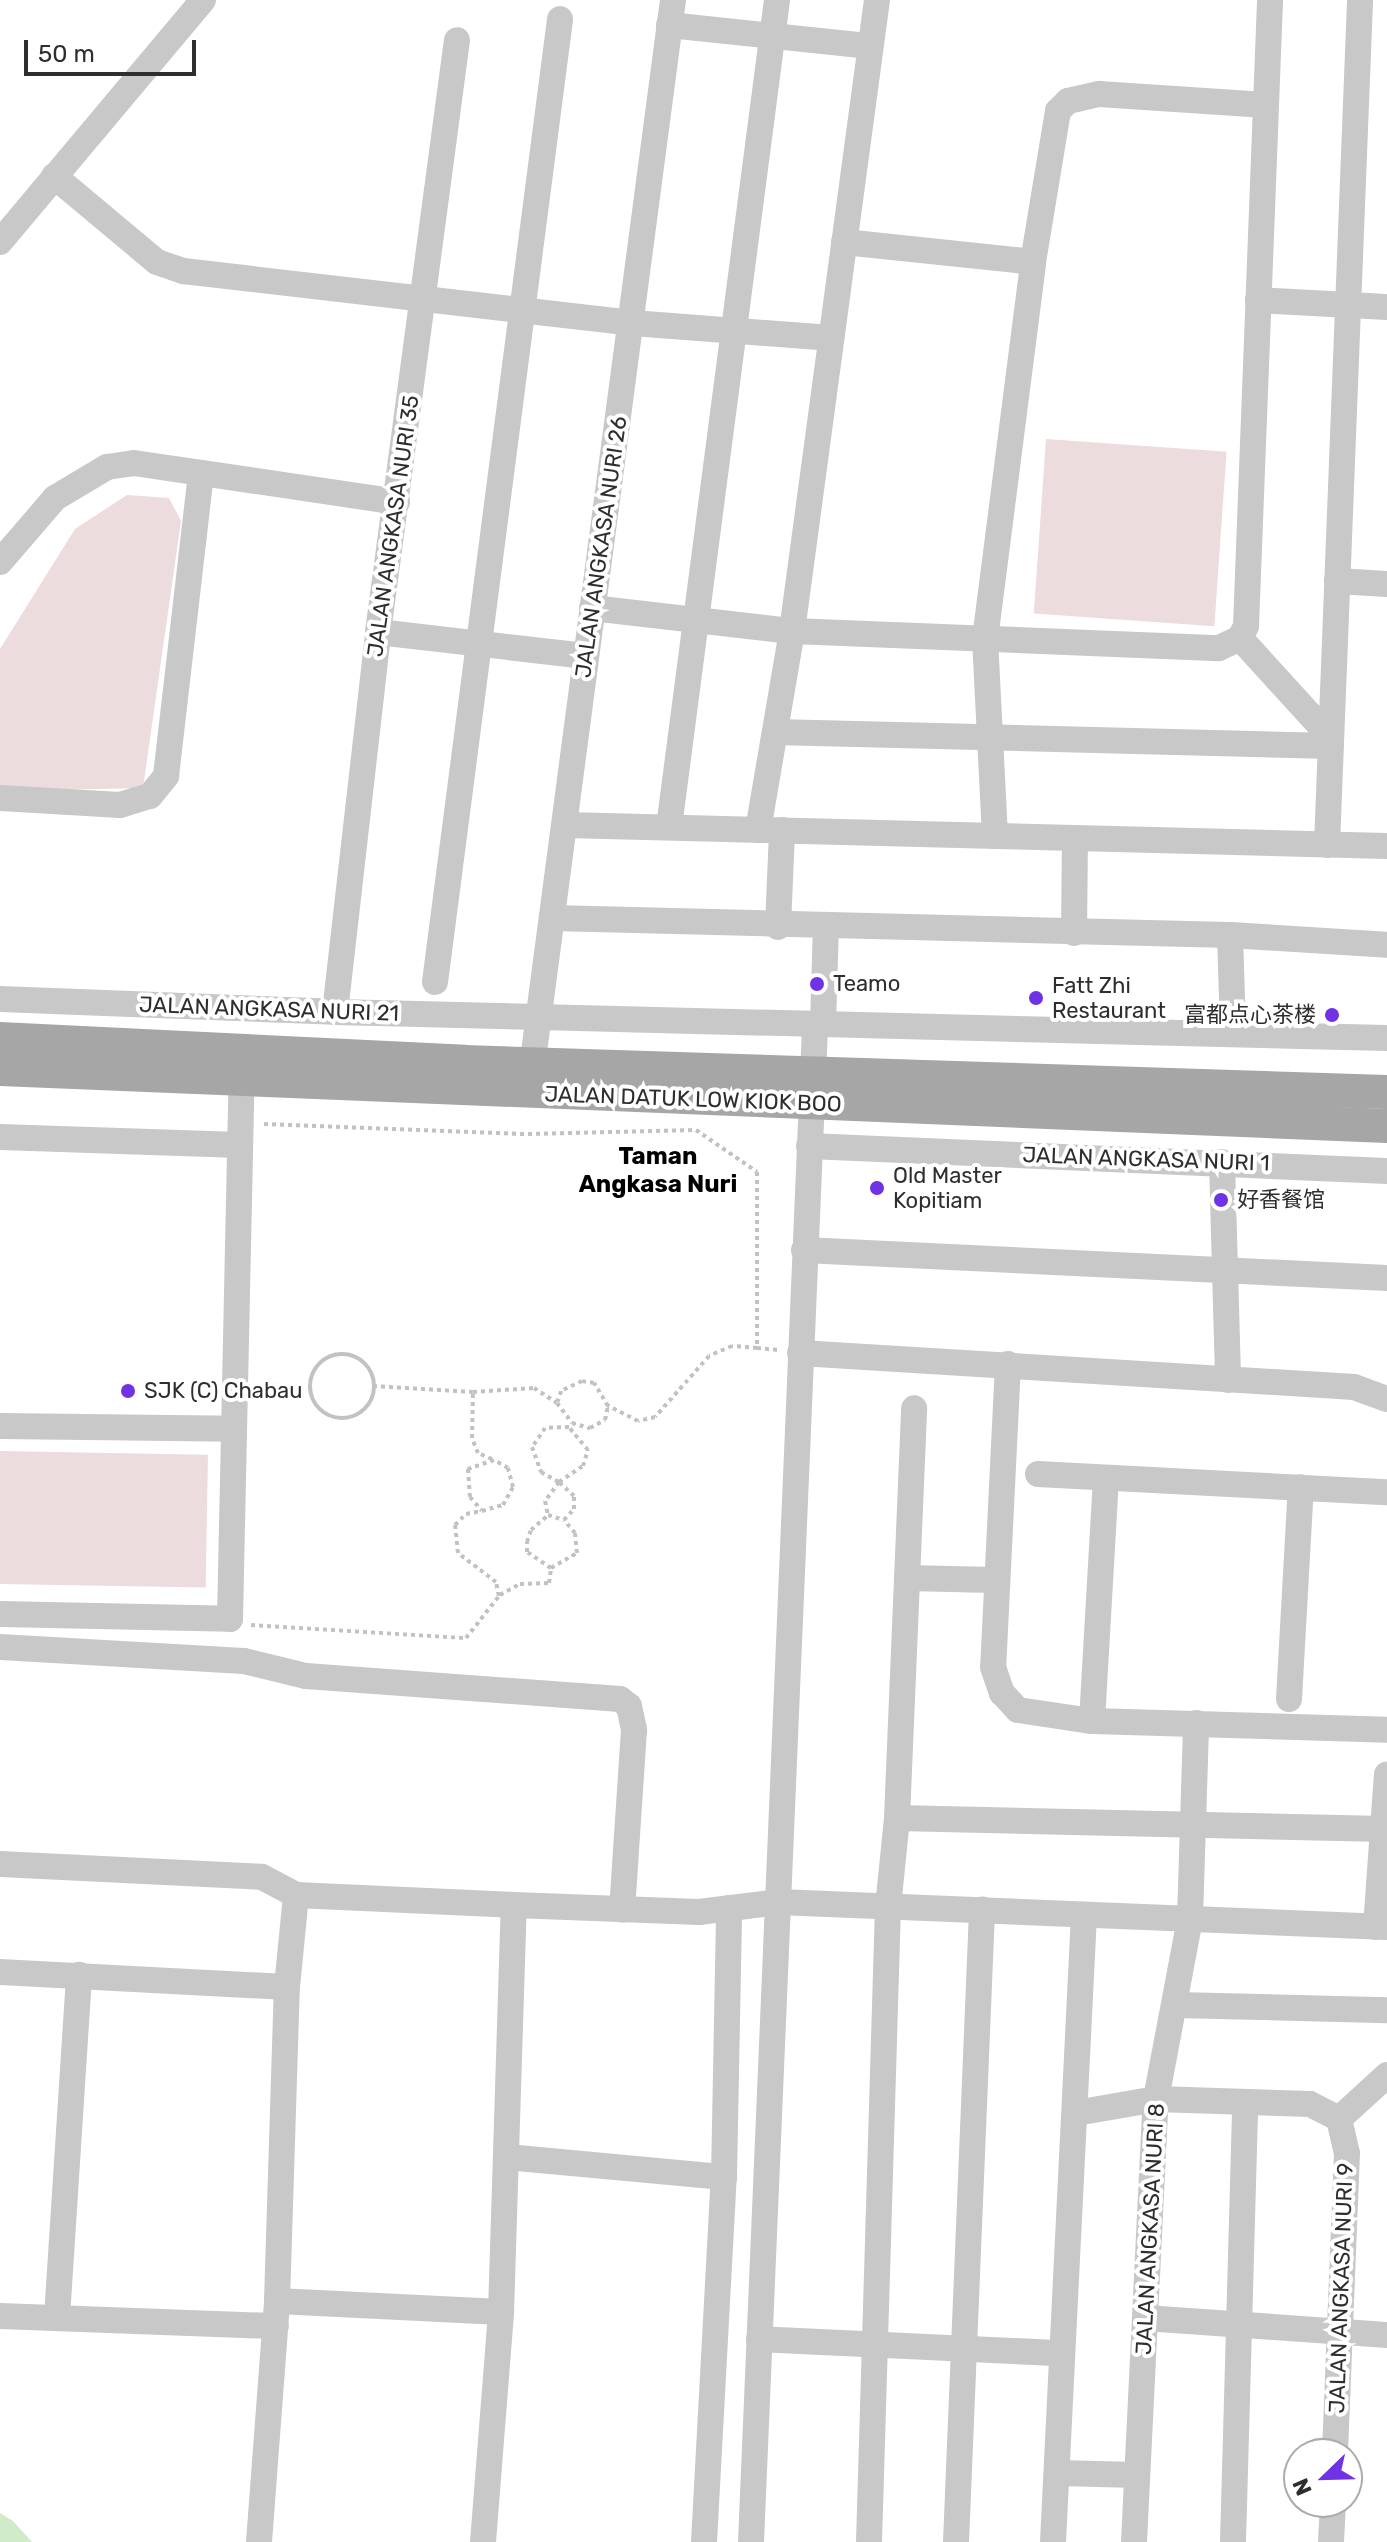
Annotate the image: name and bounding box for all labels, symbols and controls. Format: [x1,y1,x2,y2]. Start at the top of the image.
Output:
scale bar [28,24,200,74]
text: 50 m [38,40,95,68]
street label: JALAN ANGKASA NURI 35 [361,393,425,659]
street label: JALAN ANGKASA NURI 26 [569,414,633,680]
place label: Teamo [833,971,900,997]
place label: Fatt Zhi Restaurant [1052,972,1166,1024]
marker: Teamo [808,975,826,993]
marker: Fatt Zhi Restaurant [1027,989,1045,1007]
street label: JALAN ANGKASA NURI 21 [138,991,400,1027]
place label: 富都点心茶楼 [1184,1002,1316,1028]
marker: 富都点心茶楼 [1323,1006,1341,1024]
street label: JALAN DATUK LOW KIOK BOO [544,1081,842,1117]
street label: JALAN ANGKASA NURI 1 [1021,1141,1271,1177]
district label: Taman Angkasa Nuri [579,1143,737,1199]
place label: Old Master Kopitiam [893,1162,1002,1214]
marker: Old Master Kopitiam [868,1179,886,1197]
place label: 好香餐馆 [1237,1187,1325,1213]
marker: 好香餐馆 [1212,1191,1230,1209]
place label: SJK (C) Chabau [144,1378,303,1404]
marker: SJK (C) Chabau [119,1382,137,1400]
street label: JALAN ANGKASA NURI 8 [1130,2102,1170,2356]
street label: JALAN ANGKASA NURI 9 [1323,2162,1359,2414]
north arrow [1283,2438,1363,2518]
text: N [1287,2474,1318,2499]

